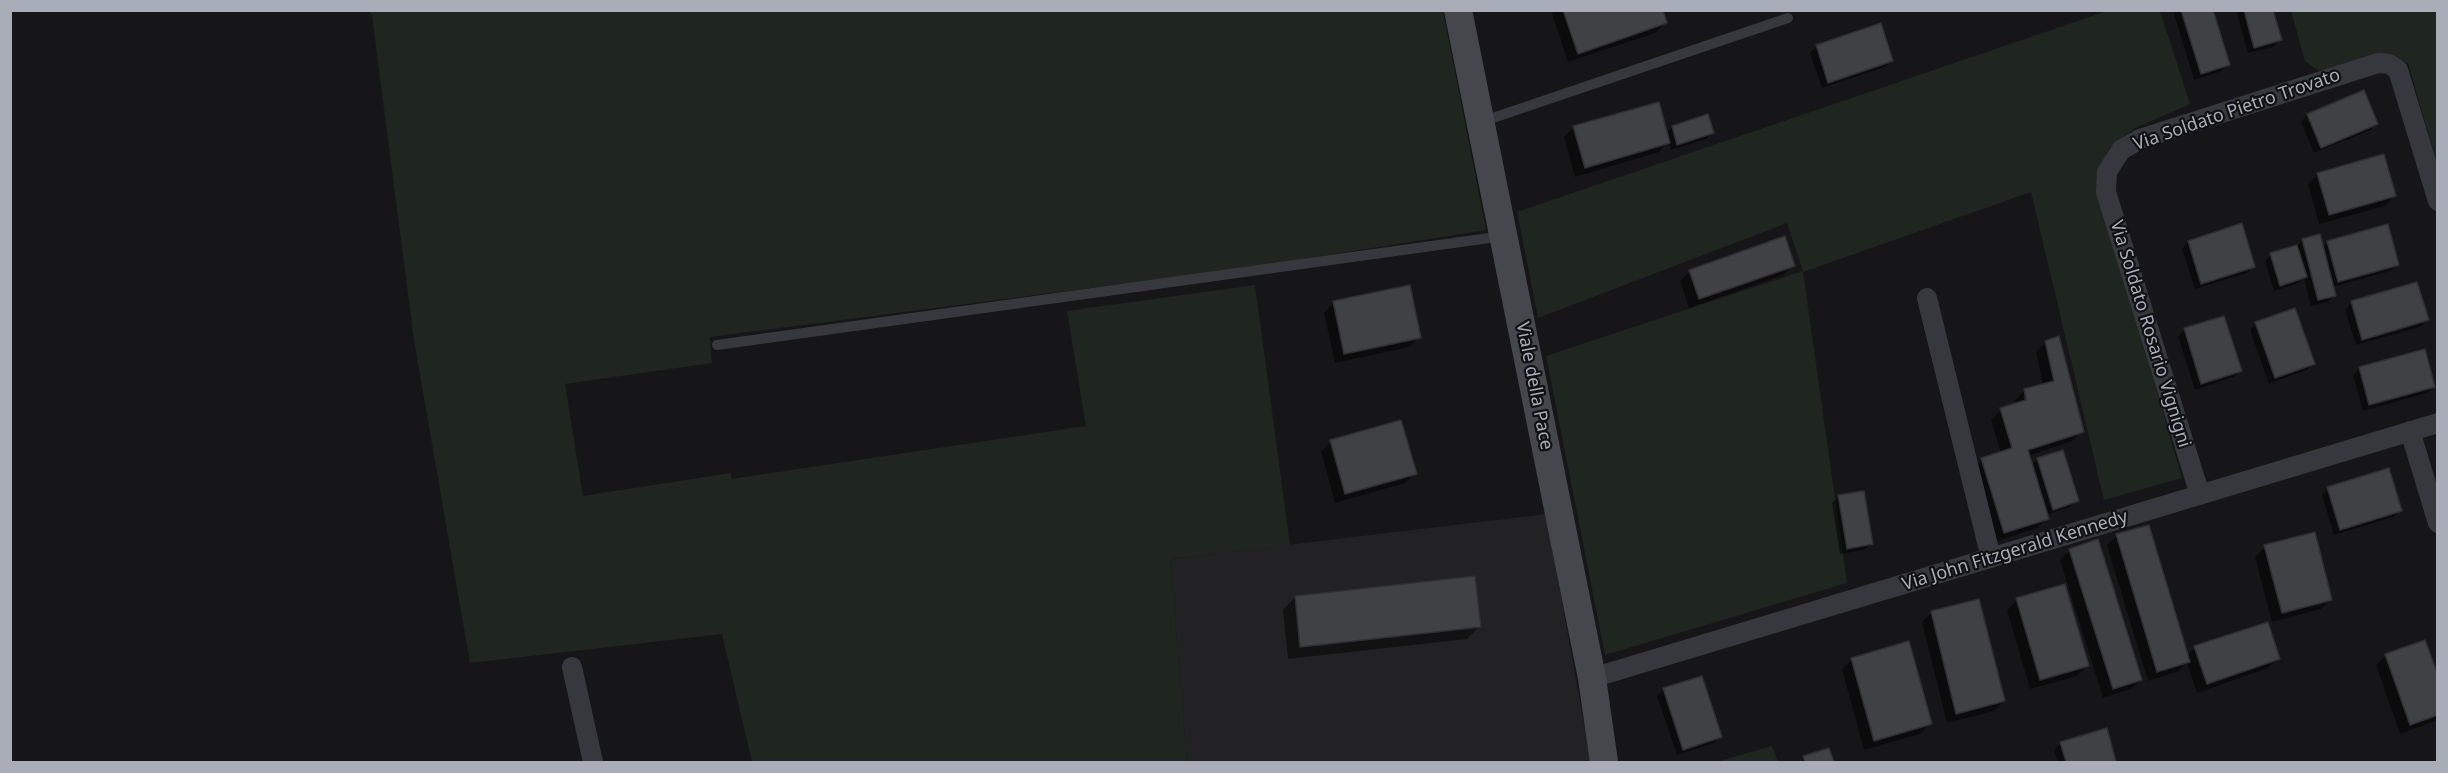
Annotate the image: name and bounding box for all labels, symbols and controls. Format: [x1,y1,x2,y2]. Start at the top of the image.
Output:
street label: Via Soldato Pietro Trovato [2131,64,2343,156]
street label: Via Soldato Rosario Vignigni [2105,218,2195,450]
street label: Viale della Pace [1511,320,1557,452]
street label: Via John Fitzgerald Kennedy [1900,506,2130,596]

